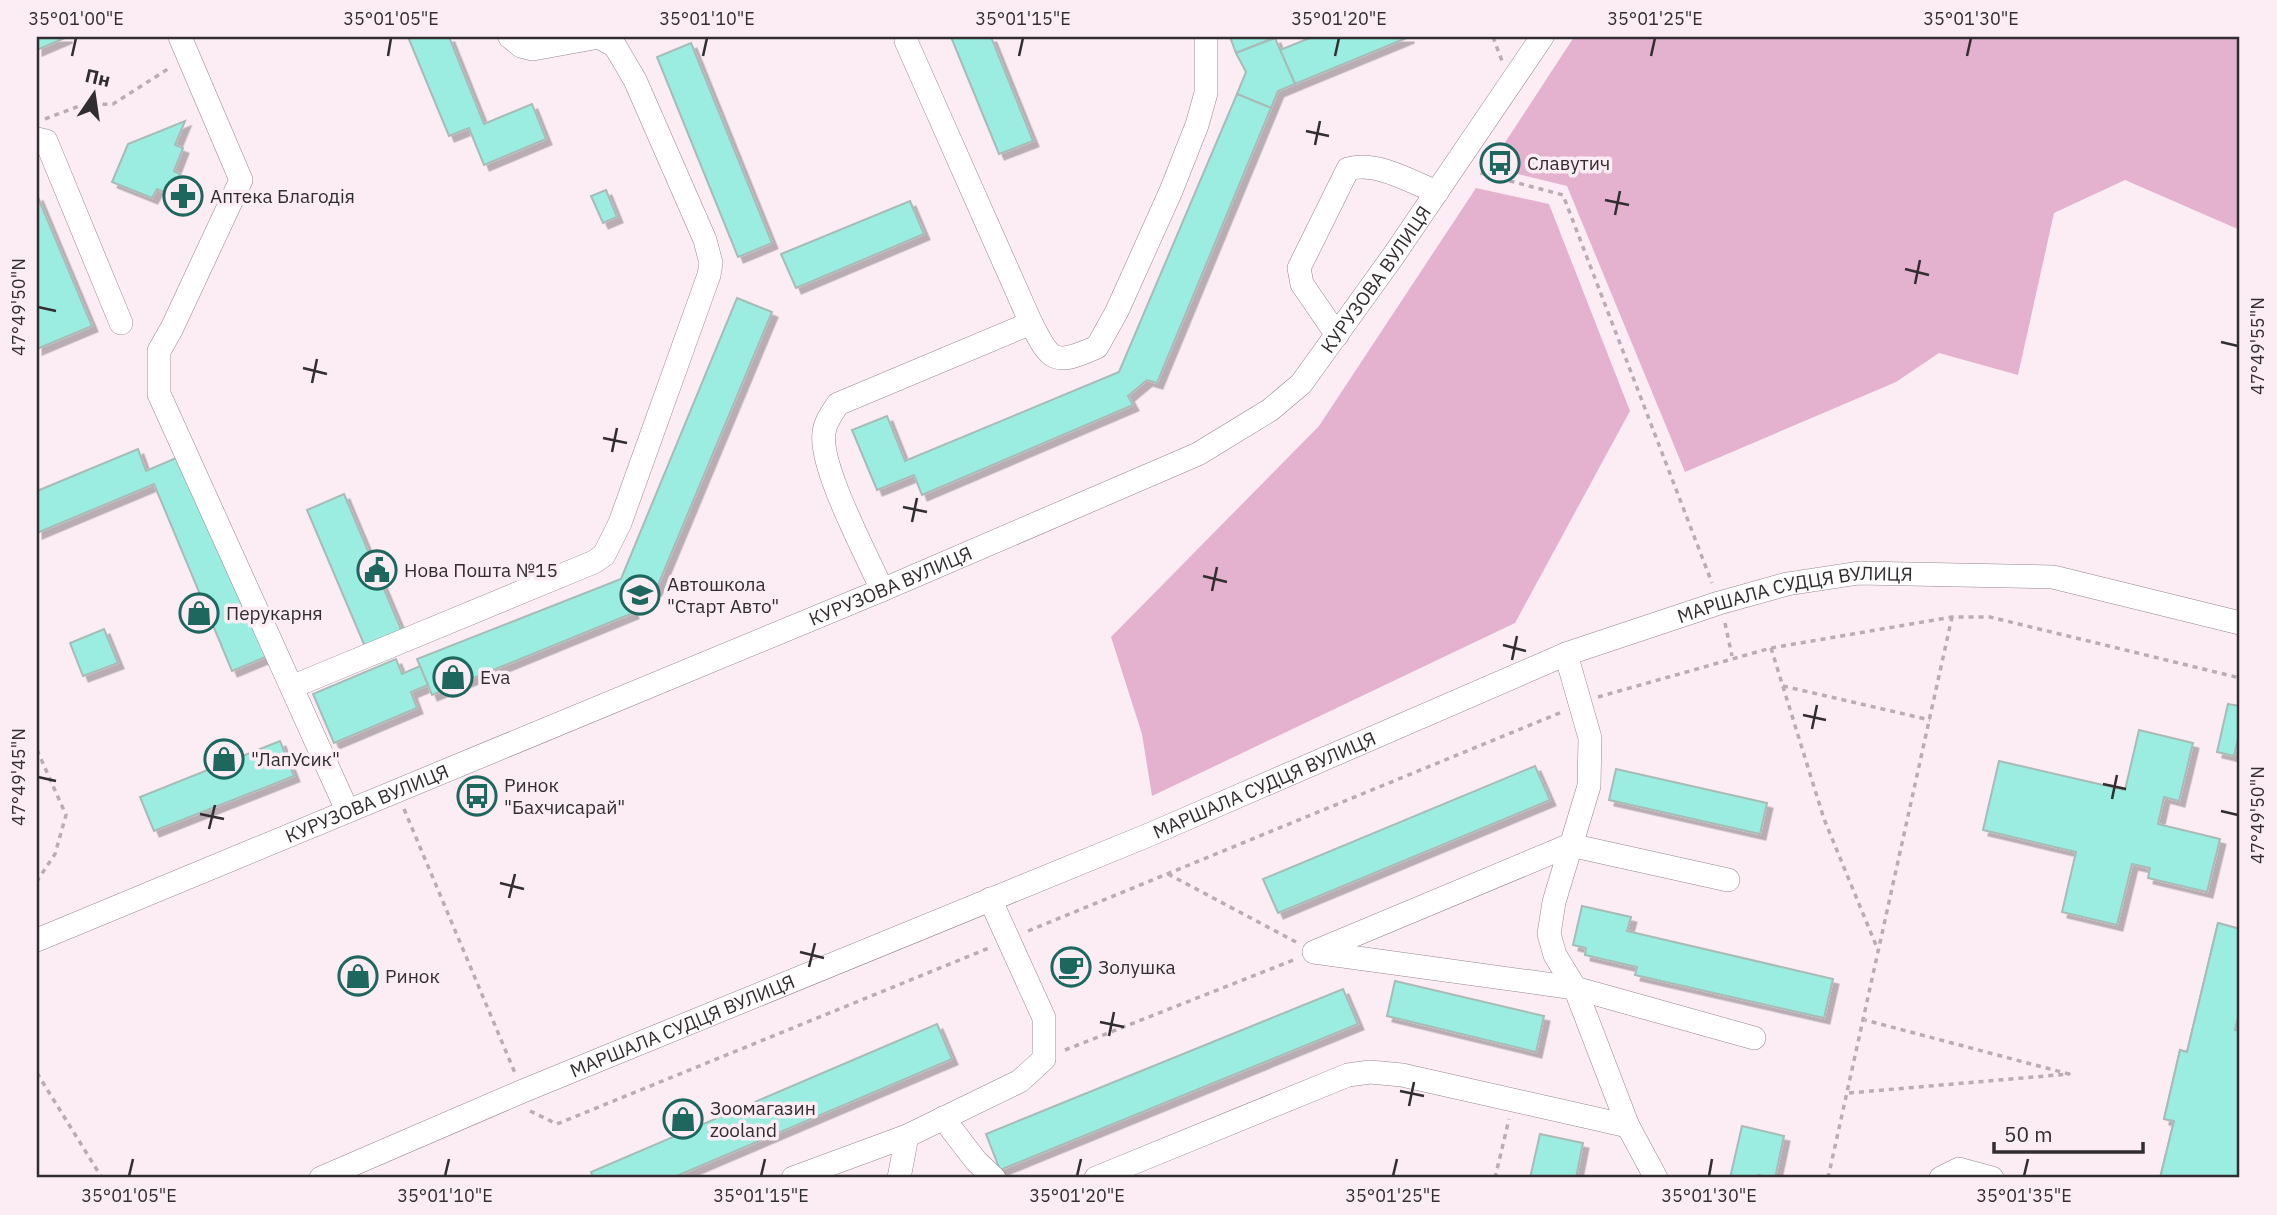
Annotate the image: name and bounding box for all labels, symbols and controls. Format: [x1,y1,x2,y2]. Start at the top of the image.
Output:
text: 35°01'00"E [28,7,124,30]
text: 35°01'05"E [343,7,439,30]
text: 35°01'10"E [659,7,755,30]
text: 35°01'15"E [975,7,1071,30]
text: 35°01'20"E [1291,7,1387,30]
text: 35°01'25"E [1607,7,1703,30]
text: 35°01'30"E [1923,7,2019,30]
north arrow [60,60,130,130]
text: Пн [83,63,113,92]
bus stop icon: Славутич [1479,142,1521,184]
place label: Славутич [1527,151,1610,175]
pharmacy icon: Аптека Благодiя [162,175,204,217]
place label: Аптека Благодiя [210,184,355,208]
street label: КУРУЗОВА ВУЛИЦЯ [1315,201,1436,358]
text: 47°49'50"N [7,258,30,356]
text: 47°49'55"N [2246,297,2269,395]
street label: КУРУЗОВА ВУЛИЦЯ [805,541,976,631]
public building icon: Нова Пошта №15 [356,549,398,591]
place label: Нова Пошта №15 [404,558,558,582]
street label: МАРШАЛА СУДЦЯ ВУЛИЦЯ [1674,561,1913,628]
place label: Автошкола "Старт Авто" [667,572,779,618]
school or university icon: Автошкола "Старт Авто" [619,574,661,616]
shop icon: Перукарня [178,592,220,634]
place label: Перукарня [226,601,323,625]
shop icon: Eva [432,656,474,698]
place label: Eva [480,665,510,689]
street label: МАРШАЛА СУДЦЯ ВУЛИЦЯ [1149,726,1380,844]
text: 47°49'45"N [7,728,30,826]
shop icon: "ЛапУсик" [203,738,245,780]
place label: "ЛапУсик" [251,747,340,771]
street label: КУРУЗОВА ВУЛИЦЯ [281,759,452,848]
text: 47°49'50"N [2246,766,2269,864]
place label: Ринок "Бахчисарай" [504,773,625,819]
bus stop icon: Ринок "Бахчисарай" [456,775,498,817]
cafe icon: Золушка [1050,946,1092,988]
shop icon: Ринок [337,955,379,997]
place label: Золушка [1098,955,1176,979]
place label: Ринок [385,964,440,988]
street label: МАРШАЛА СУДЦЯ ВУЛИЦЯ [566,969,798,1083]
place label: Зоомагазин zooland [710,1096,816,1142]
shop icon: Зоомагазин zooland [662,1098,704,1140]
scale bar [1994,1110,2142,1154]
text: 50 m [2004,1120,2053,1148]
text: 35°01'05"E [81,1184,177,1207]
text: 35°01'10"E [397,1184,493,1207]
text: 35°01'15"E [713,1184,809,1207]
text: 35°01'20"E [1029,1184,1125,1207]
text: 35°01'25"E [1345,1184,1441,1207]
text: 35°01'30"E [1661,1184,1757,1207]
text: 35°01'35"E [1976,1184,2072,1207]

